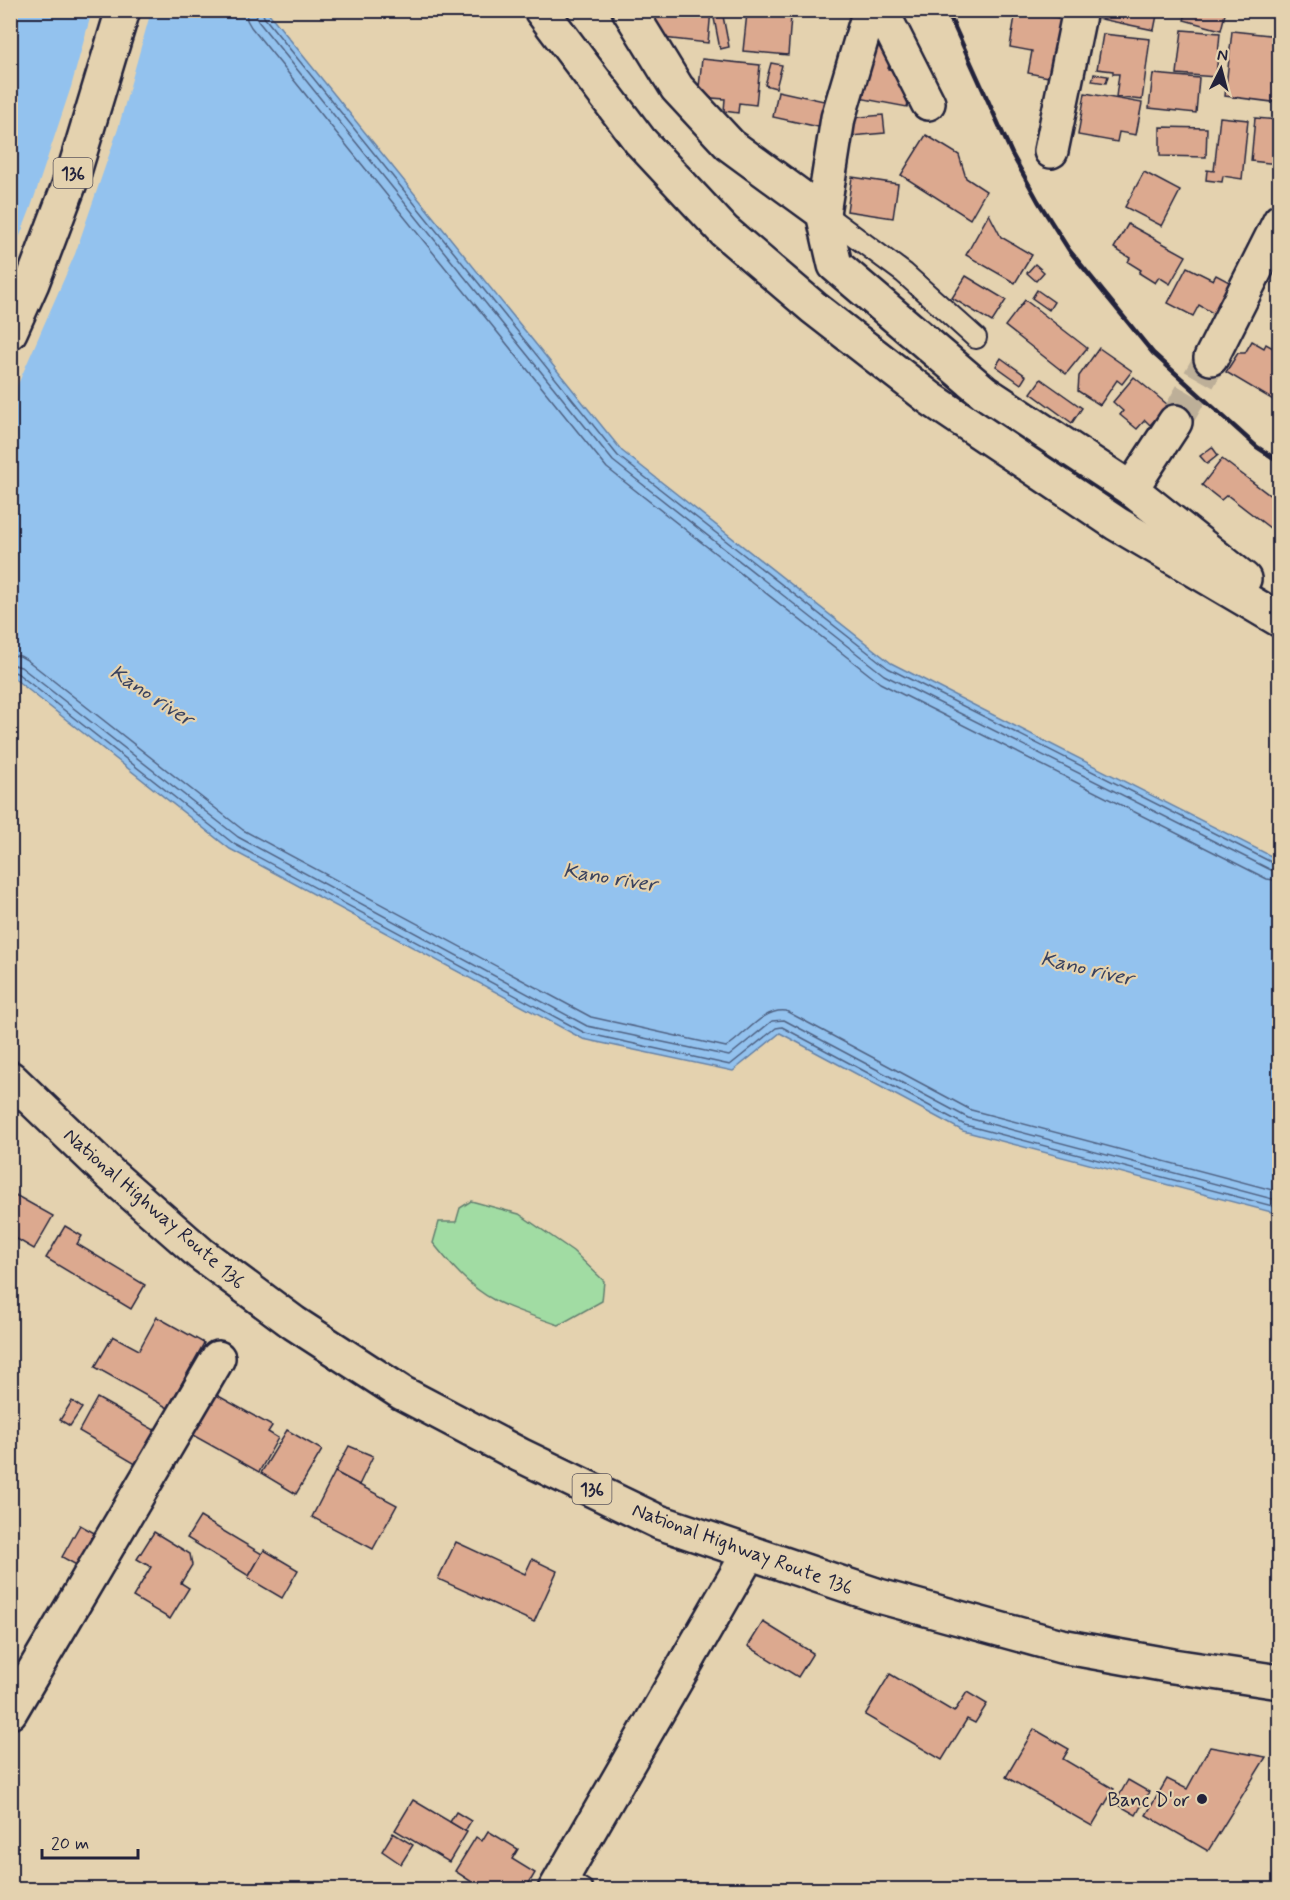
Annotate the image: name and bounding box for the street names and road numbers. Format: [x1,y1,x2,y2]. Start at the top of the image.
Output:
road number: 136 [54,158,92,188]
street label: National Highway Route 136 [57,1122,251,1296]
road number: 136 [572,1474,612,1504]
street label: National Highway Route 136 [628,1497,857,1602]

